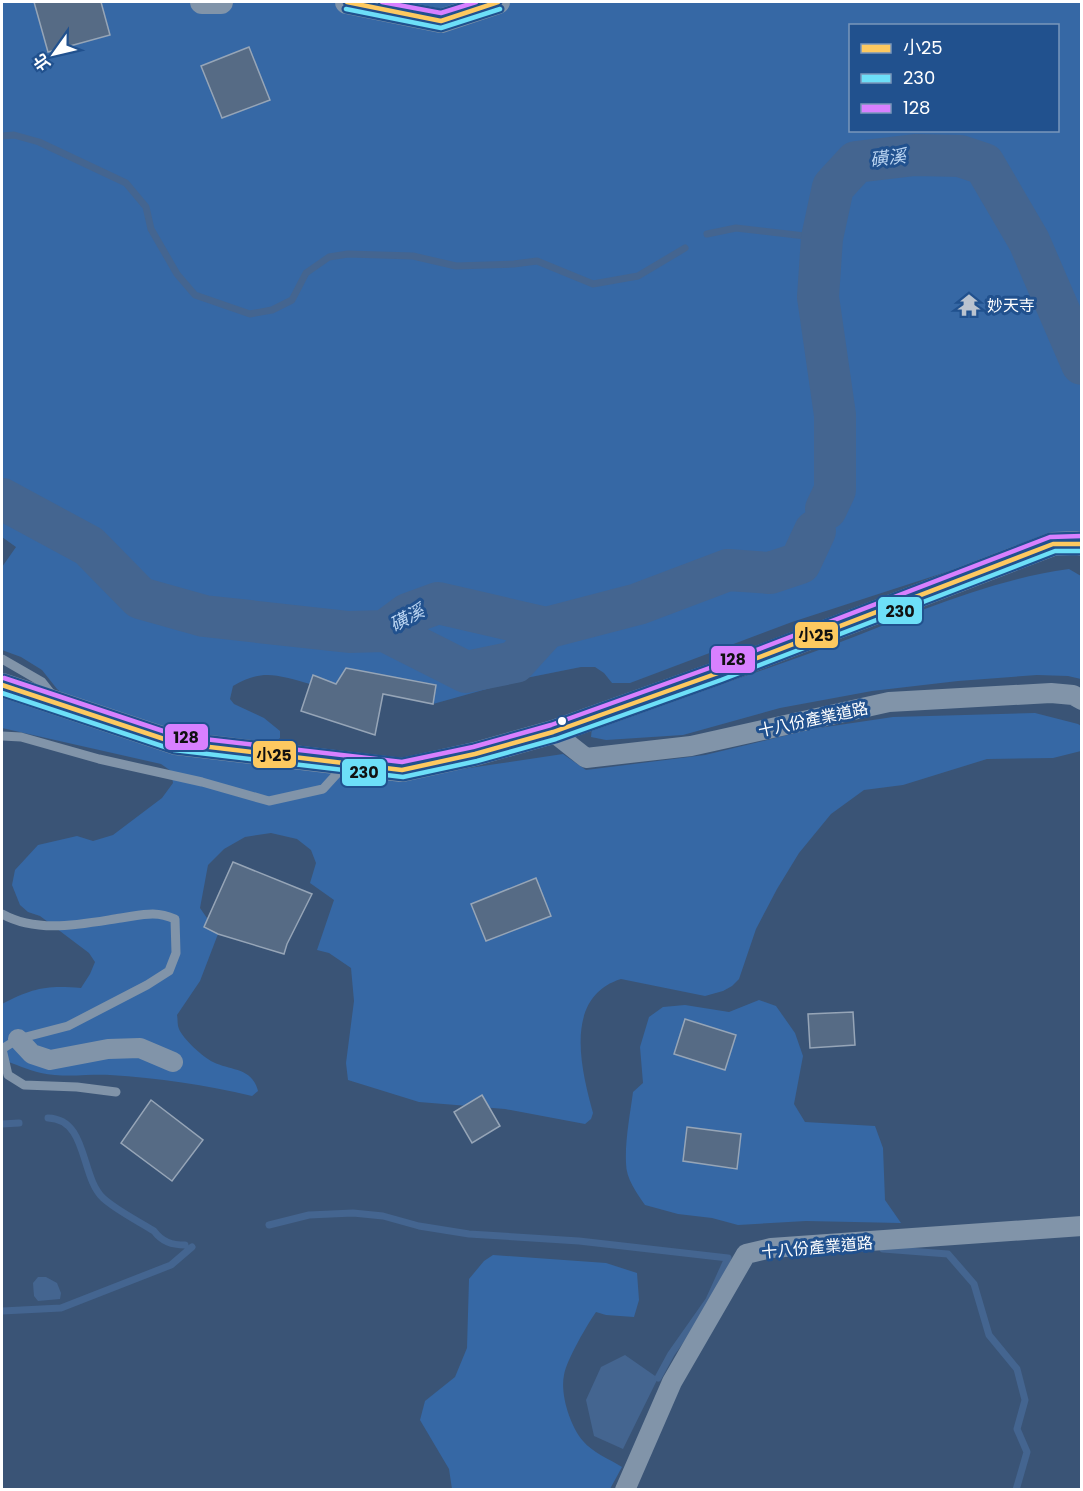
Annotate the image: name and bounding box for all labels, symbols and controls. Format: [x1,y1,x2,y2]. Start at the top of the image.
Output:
north arrow [24,24,84,84]
legend [849,24,1059,132]
text: 小25 [903,35,943,60]
text: 北 [28,49,56,75]
text: 230 [903,65,935,90]
text: 128 [903,95,930,120]
water label: 磺溪 [869,143,910,172]
temple icon: 妙天寺 [956,292,982,318]
place label: 妙天寺 [987,294,1035,317]
line badge: 230 [877,596,923,625]
water label: 磺溪 [385,597,431,637]
text: 230 [885,600,915,623]
line badge: 小25 [794,621,839,649]
text: 小25 [798,624,834,647]
line badge: 128 [710,645,756,674]
text: 128 [720,648,746,671]
street label: 十八份產業道路 [756,697,870,742]
unlabelled marker [556,715,568,727]
line badge: 128 [164,723,209,751]
text: 128 [173,726,199,749]
line badge: 小25 [252,740,297,769]
text: 小25 [256,744,292,767]
line badge: 230 [341,758,387,787]
text: 230 [349,761,379,784]
street label: 十八份產業道路 [760,1231,874,1264]

